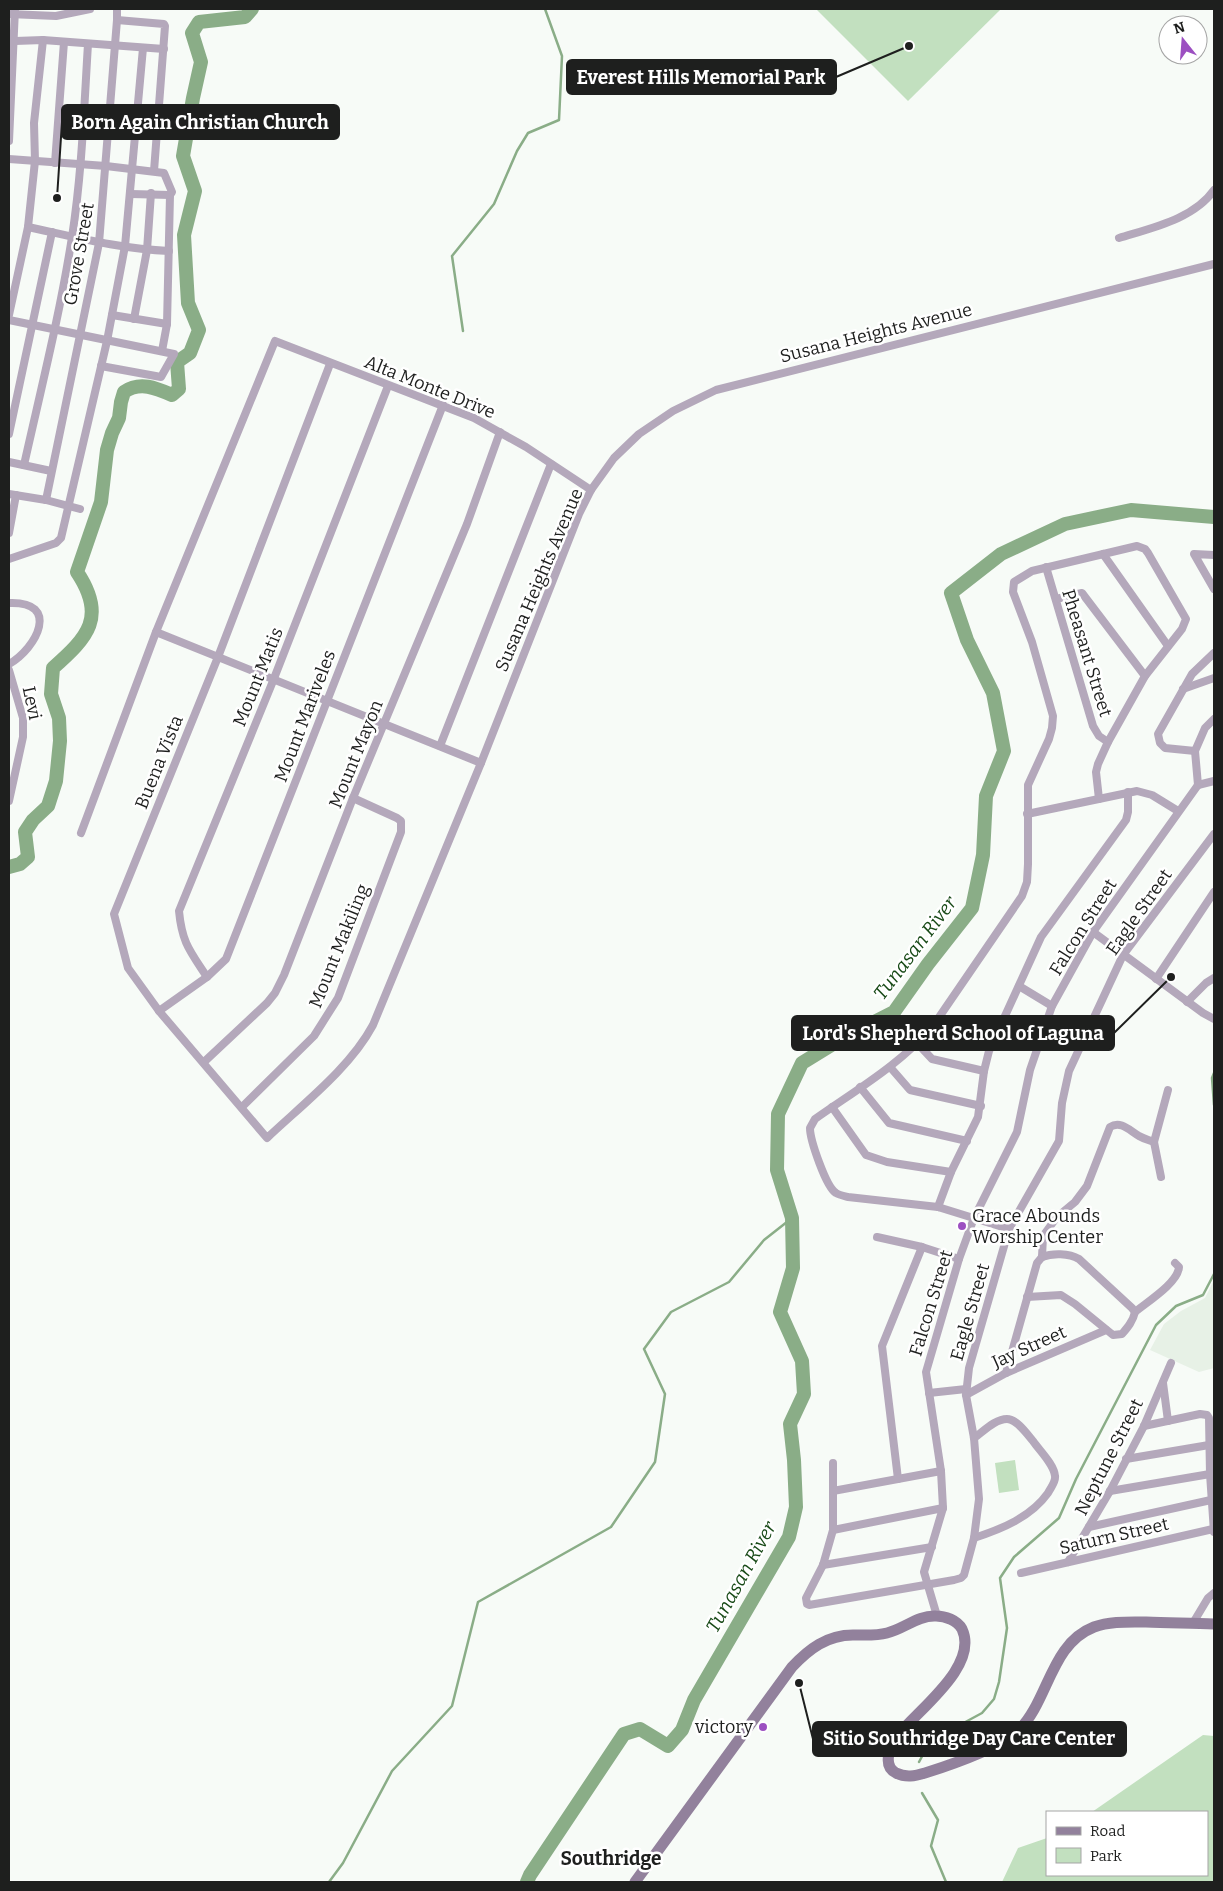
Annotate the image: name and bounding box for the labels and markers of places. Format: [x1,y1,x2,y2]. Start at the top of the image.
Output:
callout: Everest Hills Memorial Park [567,60,836,94]
callout: Born Again Christian Church [62,105,339,139]
callout: Lord's Shepherd School of Laguna [792,1016,1114,1050]
place label: Grace Abounds Worship Center [972,1205,1103,1248]
marker: Grace Abounds Worship Center [956,1220,968,1232]
place label: victory [694,1716,753,1738]
marker: victory [757,1721,769,1733]
callout: Sitio Southridge Day Care Center [813,1722,1126,1756]

